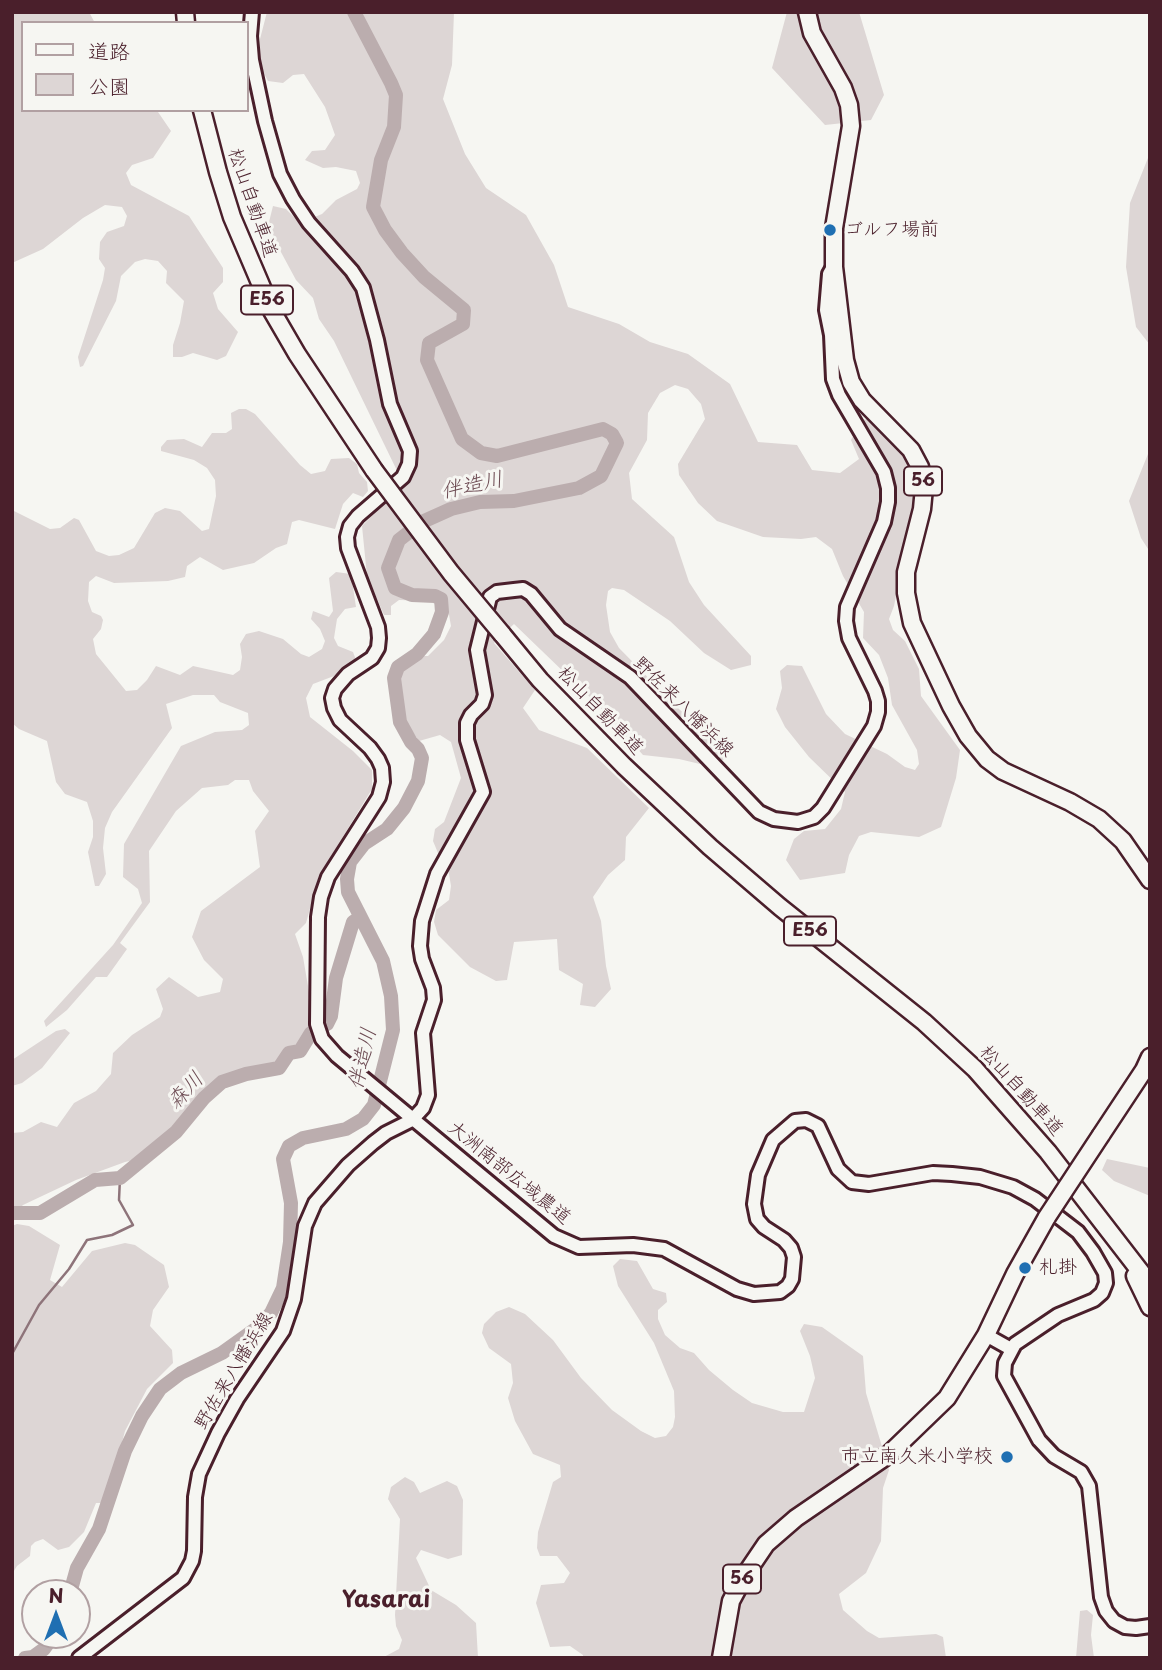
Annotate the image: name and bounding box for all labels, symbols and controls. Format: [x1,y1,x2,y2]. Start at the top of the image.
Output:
legend [21,21,248,112]
text: 道路 [88,34,130,66]
text: 公園 [88,69,130,101]
street label: 松山自動車道 [223,145,281,261]
place label: ゴルフ場前 [844,219,939,241]
marker: ゴルフ場前 [822,222,838,238]
road number: E56 [241,286,293,314]
road number: 56 [904,466,942,495]
water label: 伴造川 [439,467,505,505]
street label: 野佐来八幡浜線 [628,652,738,762]
street label: 松山自動車道 [552,662,648,760]
road number: E56 [784,916,836,946]
water label: 伴造川 [344,1025,382,1093]
street label: 松山自動車道 [974,1041,1068,1141]
water label: 森川 [162,1067,210,1115]
street label: 大洲南部広域農道 [443,1116,575,1230]
place label: 札掛 [1039,1257,1077,1279]
marker: 札掛 [1017,1260,1033,1276]
street label: 野佐来八幡浜線 [190,1308,278,1434]
place label: 市立南久米小学校 [841,1446,993,1468]
marker: 市立南久米小学校 [999,1449,1015,1465]
road number: 56 [723,1564,761,1594]
north arrow [21,1579,91,1649]
text: N [48,1581,64,1609]
district label: Yasarai [342,1587,430,1615]

